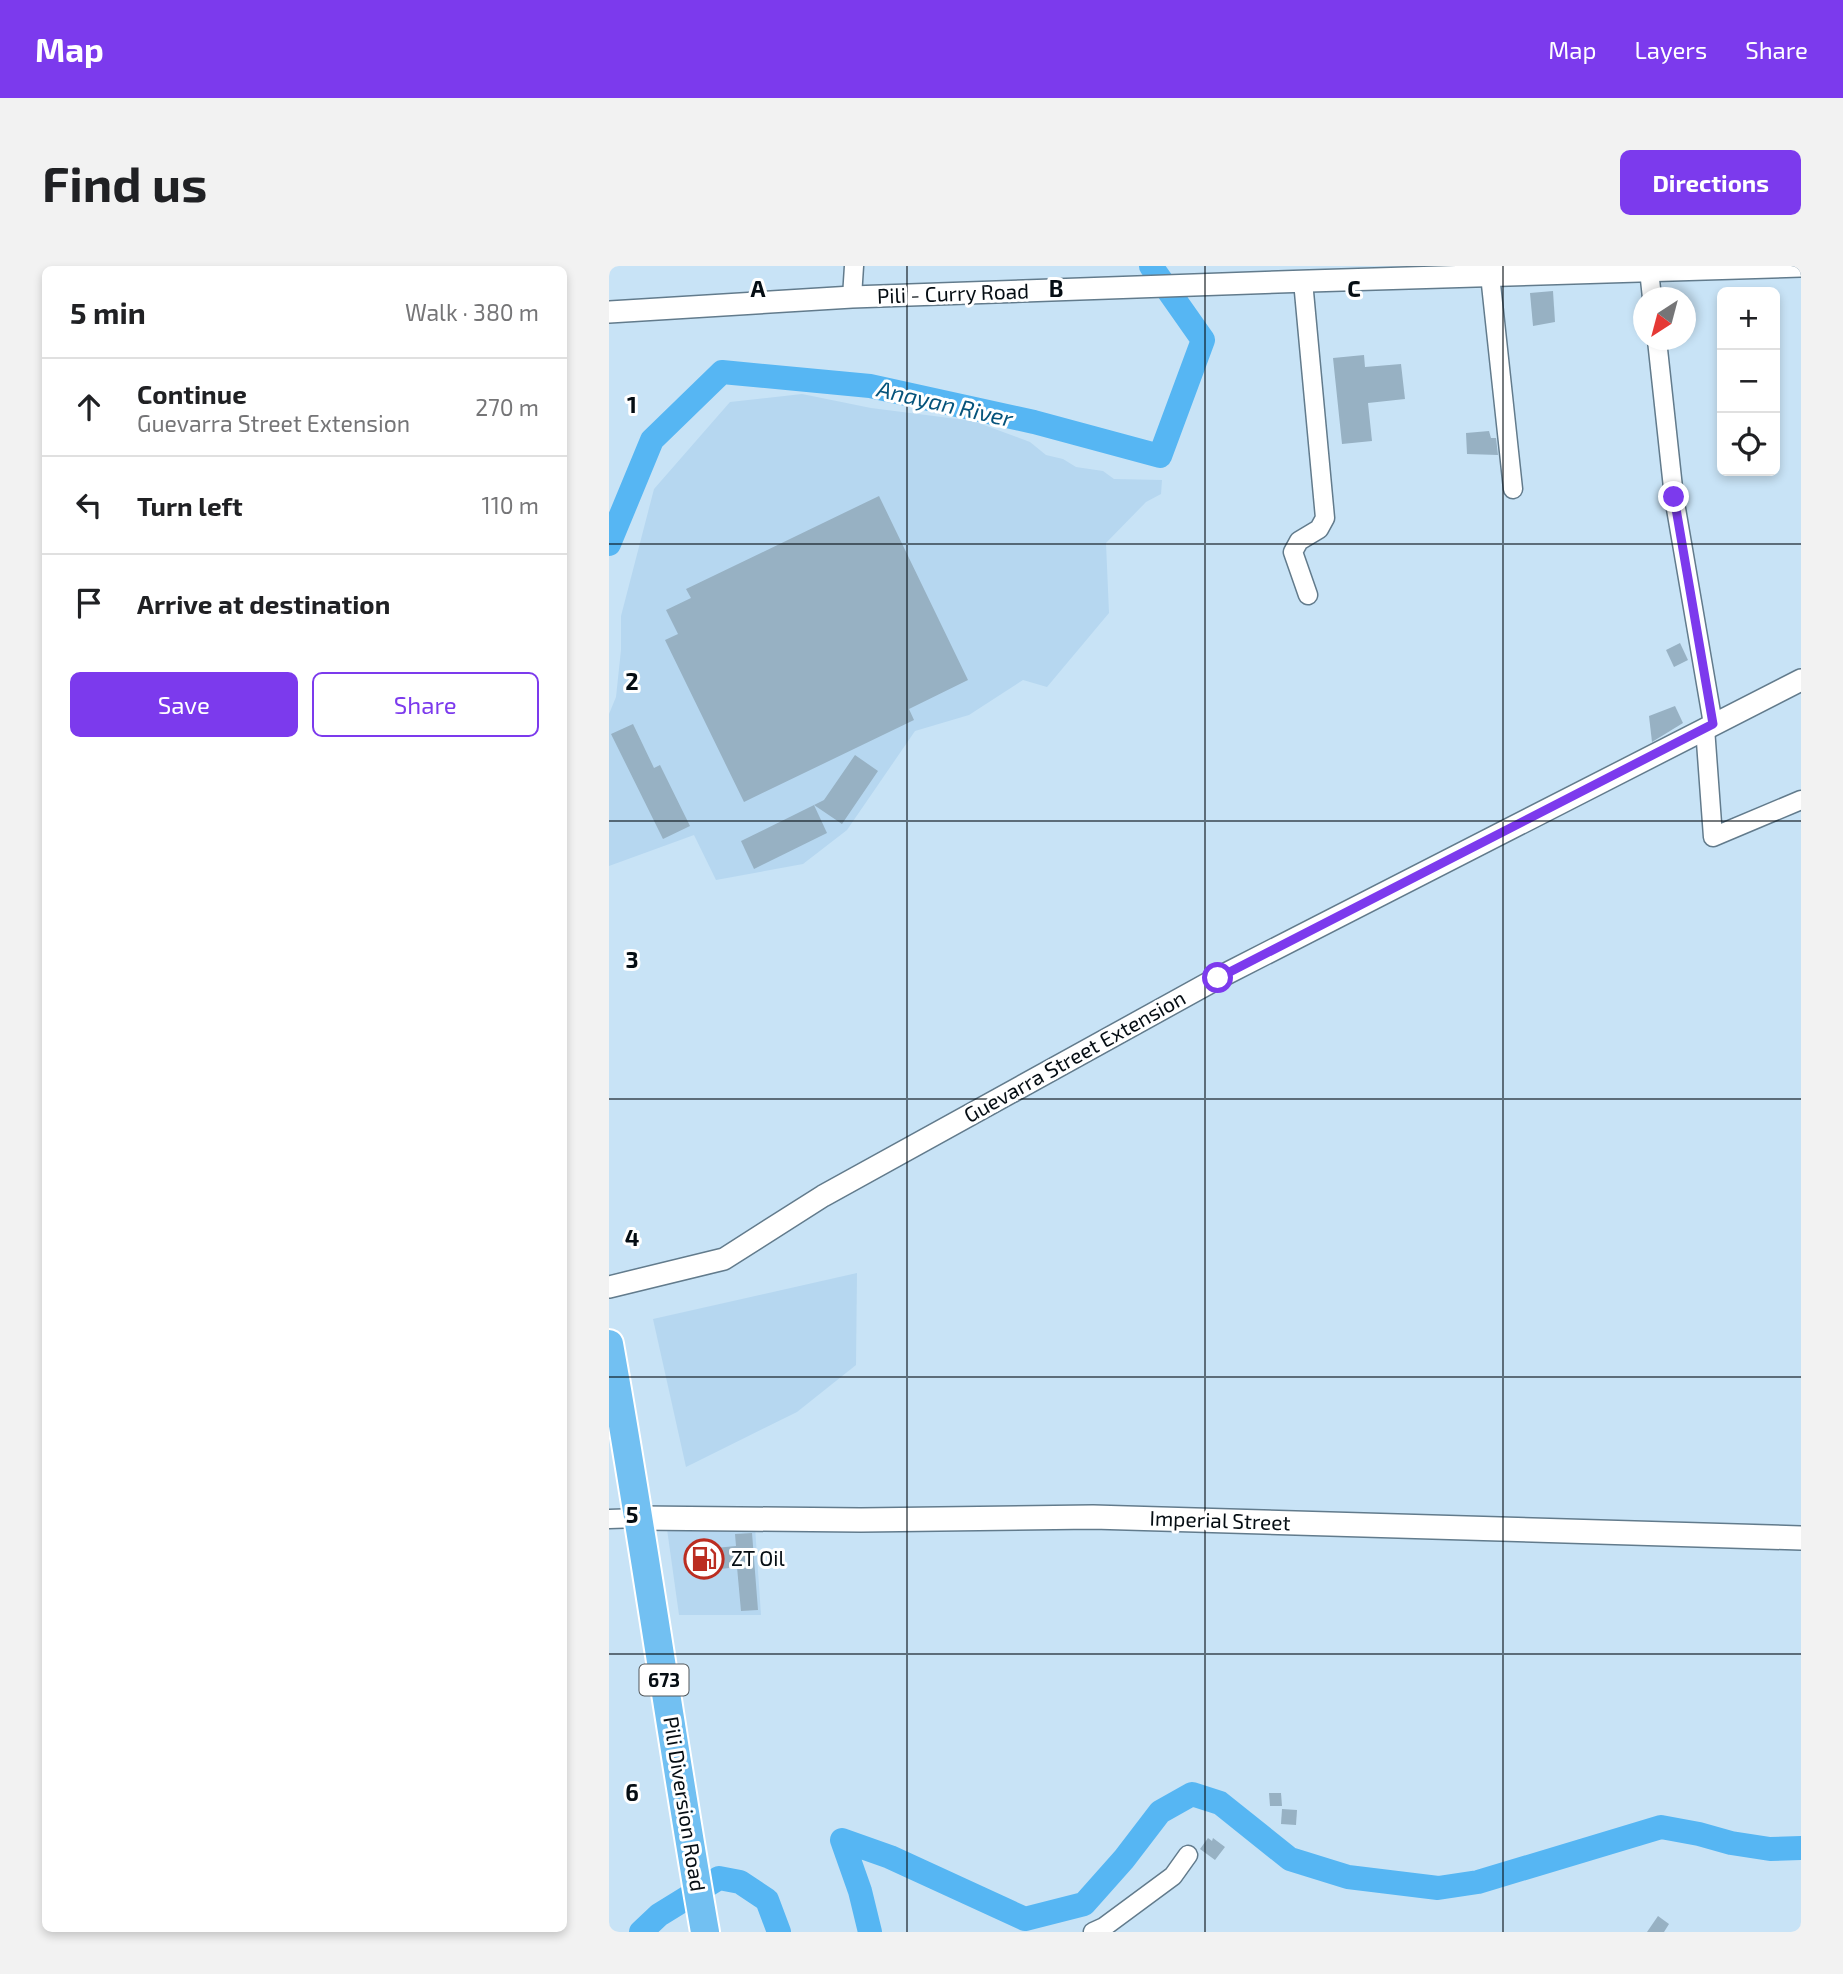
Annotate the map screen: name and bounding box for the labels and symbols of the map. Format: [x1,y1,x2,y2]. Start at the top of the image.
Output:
text: A [750,274,766,302]
text: B [1049,274,1063,302]
text: C [1347,274,1361,302]
street label: Pili - Curry Road [876,277,1029,308]
north arrow [1633,287,1696,350]
water label: Anayan River [874,374,1017,432]
text: 1 [627,390,637,418]
route end [1658,481,1689,512]
text: 2 [625,667,639,695]
text: 3 [625,945,639,973]
route start [1202,962,1233,993]
street label: Guevarra Street Extension [959,984,1189,1127]
text: 4 [625,1223,639,1251]
text: 5 [626,1500,638,1528]
street label: Imperial Street [1149,1505,1291,1534]
fuel station icon: ZT Oil [683,1538,725,1580]
place label: ZT Oil [731,1545,786,1570]
road number: 673 [639,1664,689,1696]
street label: Pili Diversion Road [659,1715,712,1893]
text: 6 [625,1778,639,1806]

